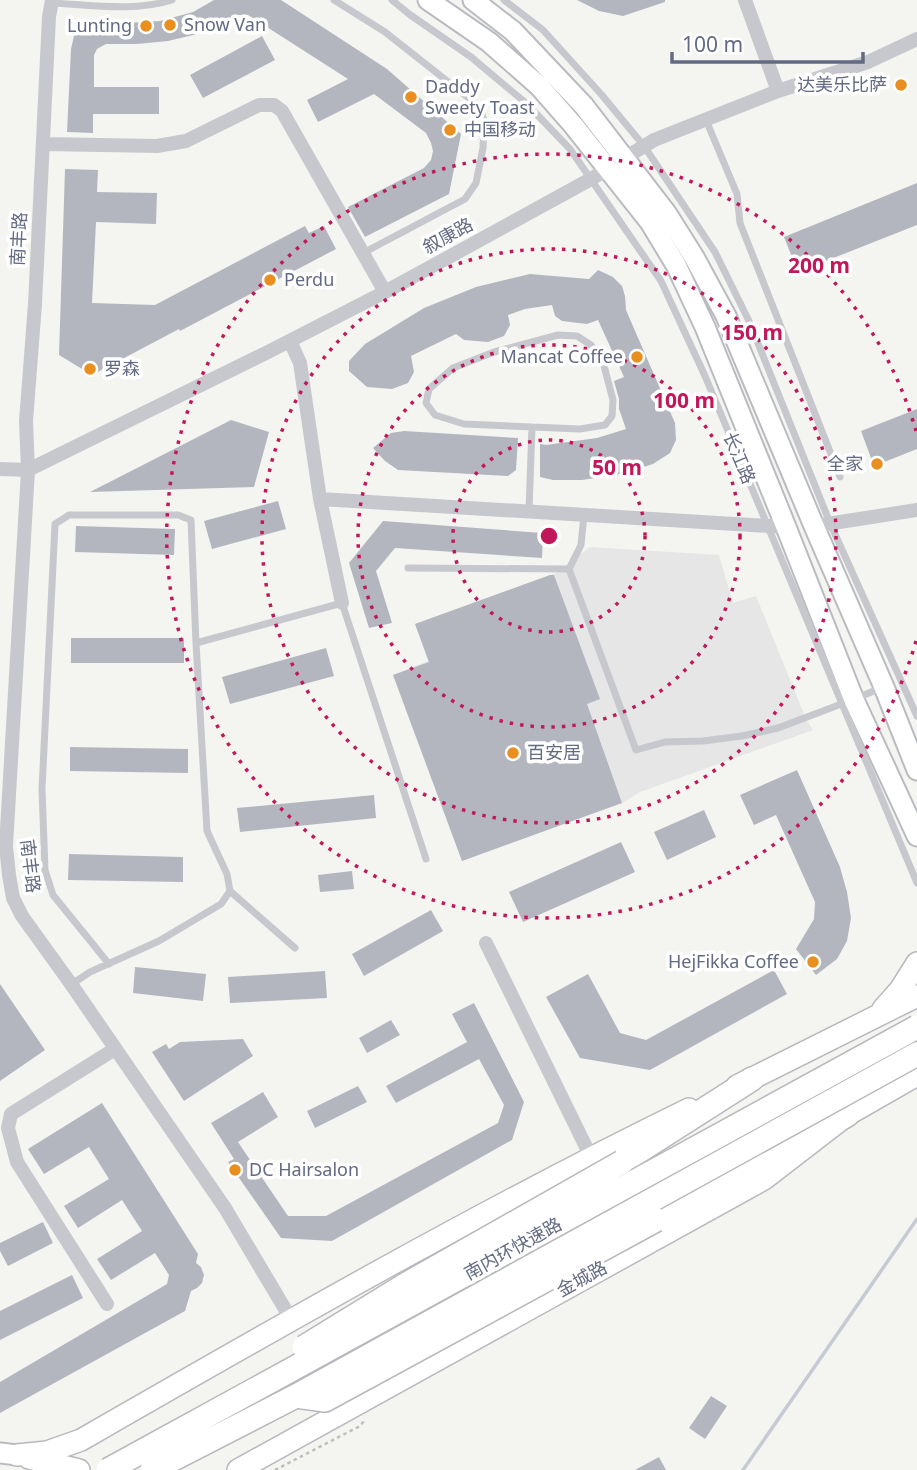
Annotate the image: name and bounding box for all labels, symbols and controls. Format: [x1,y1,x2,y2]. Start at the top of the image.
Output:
place label: Snow Van [184,12,266,36]
place label: Lunting [67,13,132,37]
marker: Snow Van [162,17,178,33]
marker: Lunting [138,18,154,34]
scale bar [672,21,863,65]
text: 100 m [682,30,743,58]
place label: 达美乐比萨 [797,72,887,96]
place label: Daddy Sweety Toast [425,74,535,119]
marker: 达美乐比萨 [893,77,909,93]
marker: Daddy Sweety Toast [403,89,419,105]
place label: 中国移动 [464,117,536,141]
marker: 中国移动 [442,122,458,138]
street label: 南丰路 [5,211,31,267]
street label: 叙康路 [418,212,477,259]
text: 200 m [788,251,850,279]
place label: Perdu [284,267,334,291]
marker: Perdu [262,272,278,288]
text: 150 m [721,318,783,346]
place label: Mancat Coffee [501,344,623,368]
marker: Mancat Coffee [629,349,645,365]
place label: 罗森 [104,356,140,380]
marker: 罗森 [82,361,98,377]
text: 100 m [653,386,715,414]
street label: 长江路 [718,428,762,487]
place label: 全家 [827,451,863,475]
text: 50 m [592,453,642,481]
marker: 全家 [869,456,885,472]
centre of rings [537,524,561,548]
place label: 百安居 [527,740,581,764]
marker: 百安居 [505,745,521,761]
street label: 南丰路 [16,838,46,894]
place label: HejFikka Coffee [668,949,799,973]
marker: HejFikka Coffee [805,954,821,970]
place label: DC Hairsalon [249,1157,359,1181]
marker: DC Hairsalon [227,1162,243,1178]
street label: 南内环快速路 [459,1211,566,1285]
street label: 金城路 [552,1255,611,1302]

